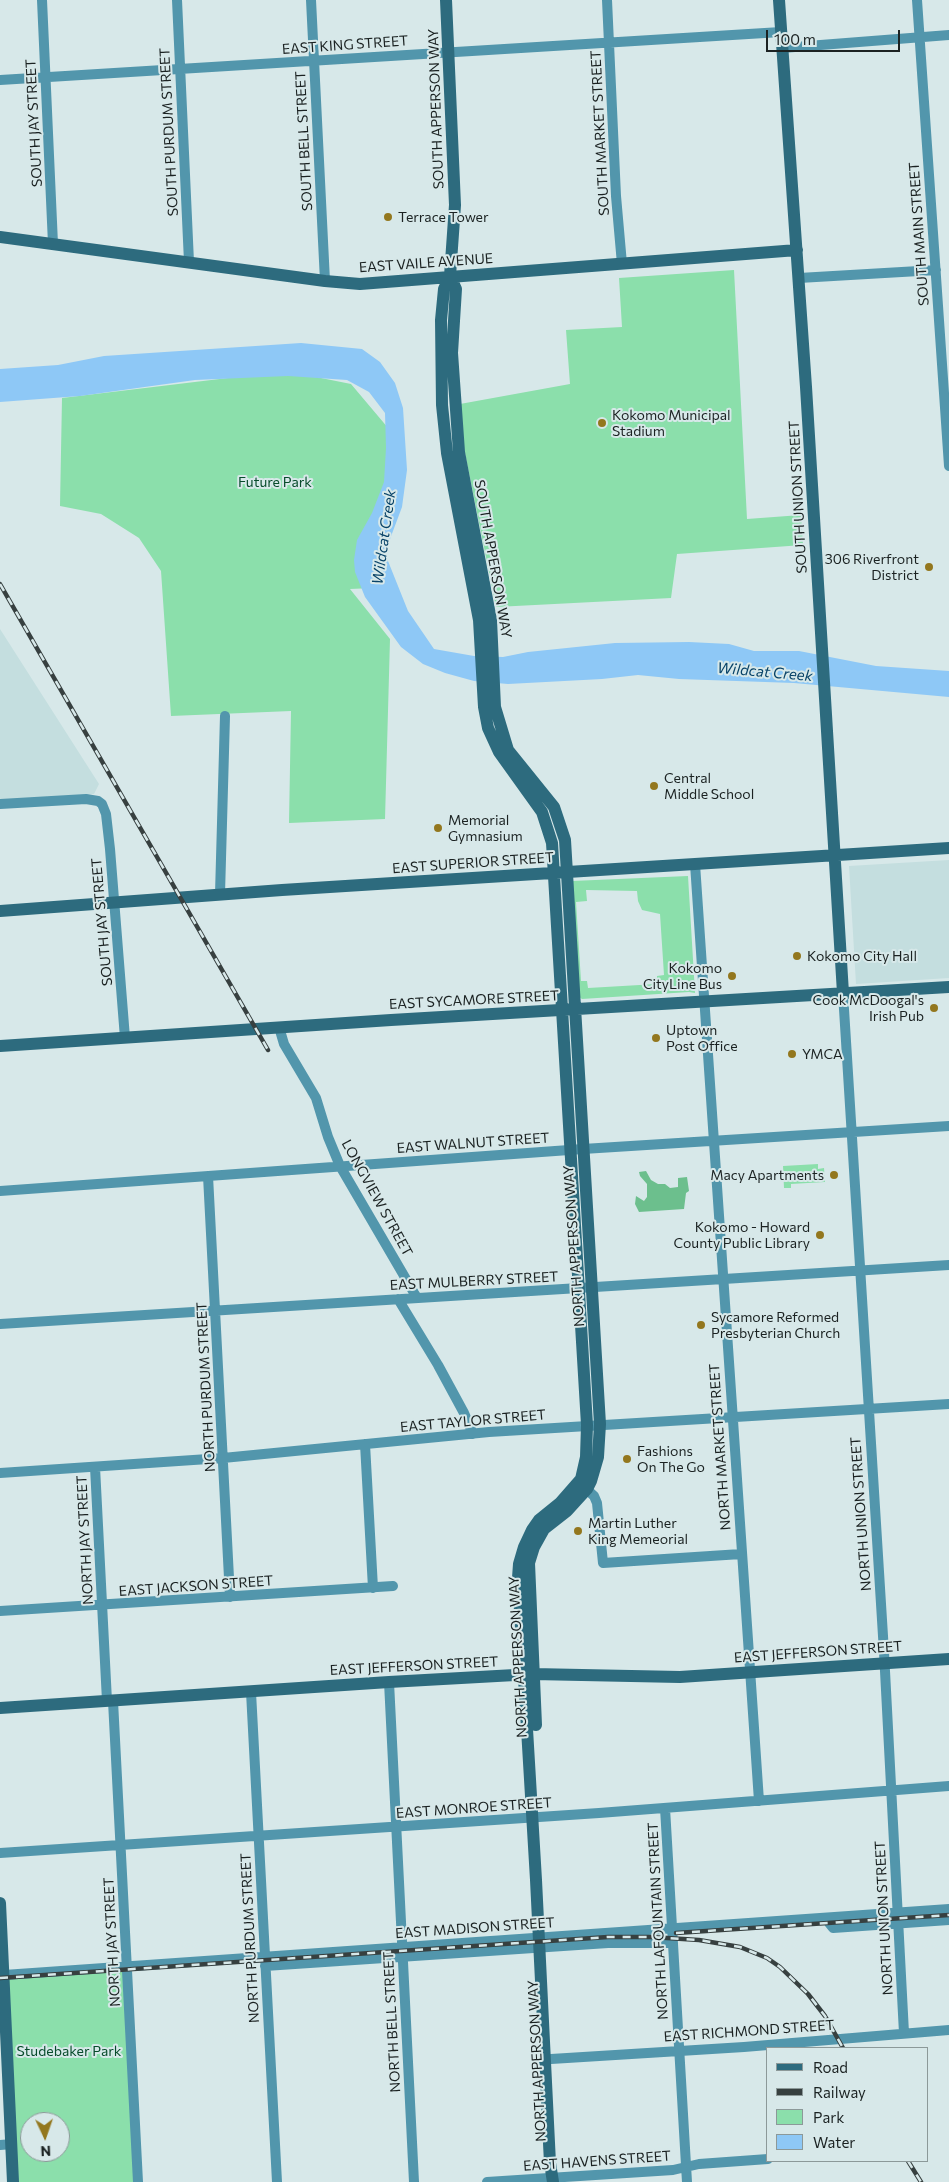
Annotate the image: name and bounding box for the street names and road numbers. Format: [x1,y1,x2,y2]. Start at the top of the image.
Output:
street label: SOUTH APPERSON WAY [425,28,447,190]
street label: EAST KING STREET [281,32,409,58]
street label: SOUTH PURDUM STREET [156,47,182,217]
street label: SOUTH MARKET STREET [587,50,613,216]
street label: SOUTH JAY STREET [22,58,46,188]
street label: SOUTH BELL STREET [292,71,316,211]
street label: SOUTH MAIN STREET [906,161,932,307]
street label: EAST VAILE AVENUE [358,250,494,276]
street label: SOUTH UNION STREET [786,420,810,574]
street label: SOUTH APPERSON WAY [471,478,515,640]
street label: EAST SUPERIOR STREET [392,849,554,877]
street label: SOUTH JAY STREET [88,857,116,987]
street label: EAST SYCAMORE STREET [389,987,559,1013]
street label: EAST WALNUT STREET [396,1129,550,1157]
street label: LONGVIEW STREET [338,1137,416,1259]
street label: NORTH APPERSON WAY [560,1165,588,1327]
street label: EAST MULBERRY STREET [389,1268,559,1294]
street label: NORTH PURDUM STREET [193,1302,219,1472]
street label: NORTH MARKET STREET [706,1363,734,1531]
street label: EAST TAYLOR STREET [399,1406,547,1436]
street label: NORTH UNION STREET [847,1436,875,1592]
street label: NORTH JAY STREET [73,1475,97,1605]
street label: EAST JACKSON STREET [118,1572,274,1600]
street label: NORTH APPERSON WAY [505,1576,531,1738]
street label: EAST JEFFERSON STREET [733,1638,903,1666]
street label: EAST JEFFERSON STREET [329,1653,499,1679]
street label: EAST MONROE STREET [395,1794,553,1822]
street label: NORTH LAFOUNTAIN STREET [644,1822,672,2020]
street label: NORTH UNION STREET [872,1840,896,1996]
street label: NORTH PURDUM STREET [237,1853,263,2023]
street label: NORTH JAY STREET [100,1877,124,2007]
street label: EAST MADISON STREET [395,1914,555,1942]
street label: NORTH BELL STREET [380,1951,404,2093]
street label: NORTH APPERSON WAY [524,1980,550,2142]
street label: EAST RICHMOND STREET [663,2017,835,2045]
street label: EAST HAVENS STREET [523,2147,671,2175]

